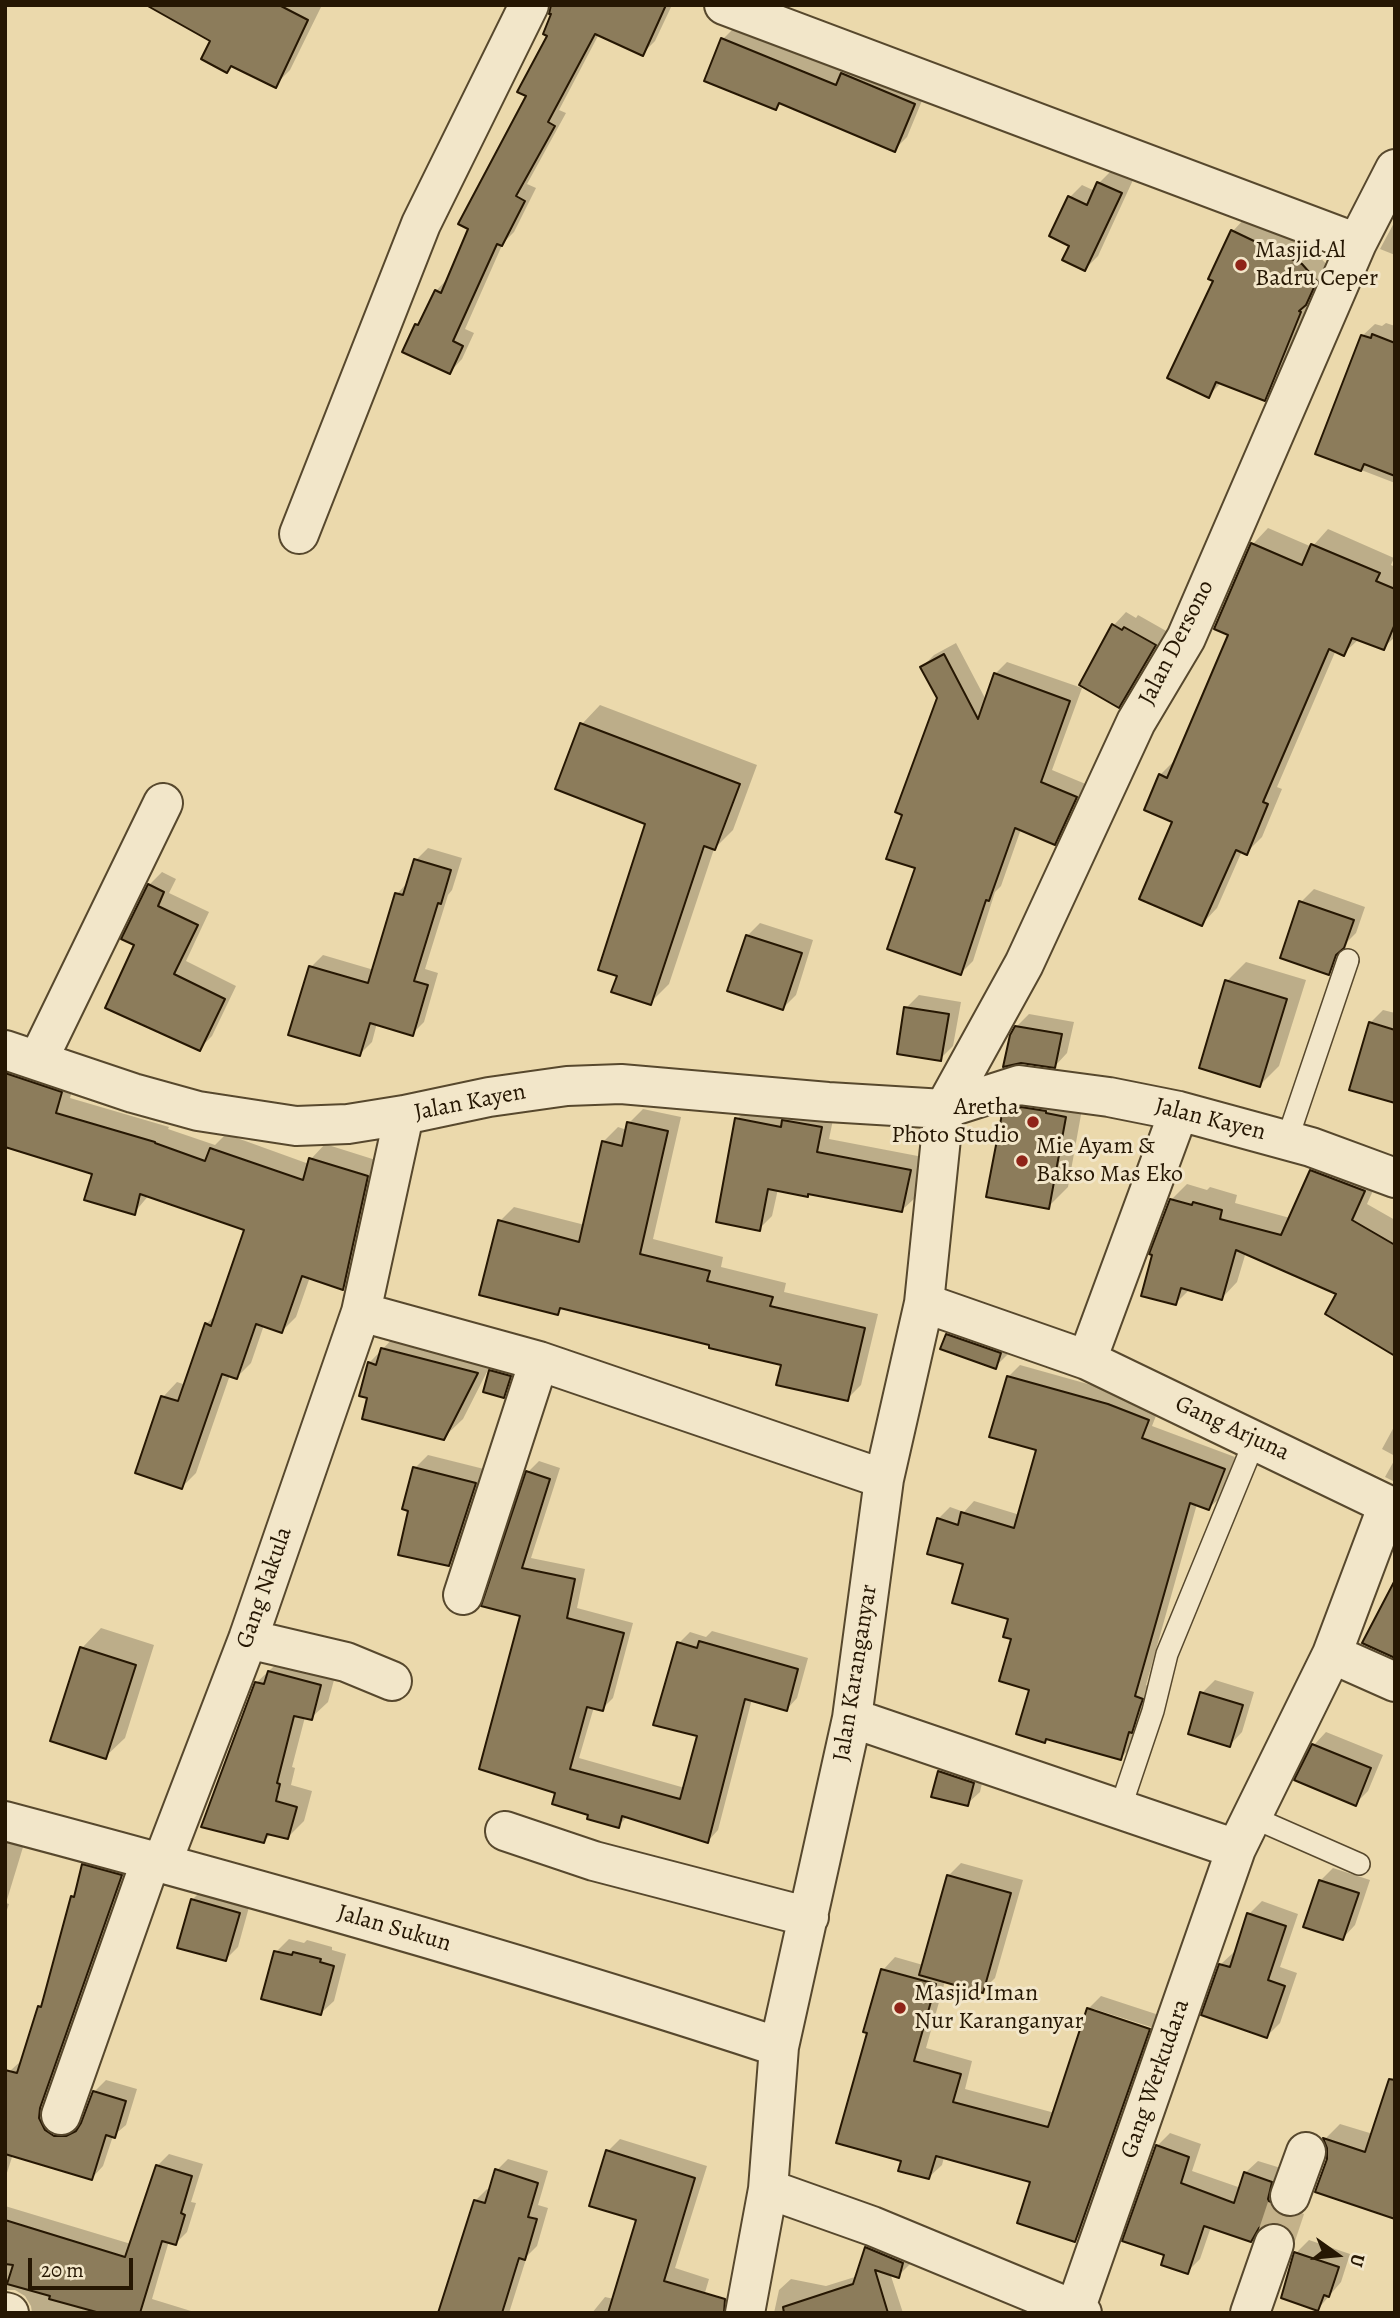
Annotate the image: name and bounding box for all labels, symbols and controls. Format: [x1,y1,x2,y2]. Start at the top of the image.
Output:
place label: Masjid Al Badru Ceper [1255,237,1378,293]
marker: Masjid Al Badru Ceper [1233,257,1249,273]
street label: Jalan Dersono [1133,576,1221,710]
street label: Jalan Kayen [412,1078,528,1128]
street label: Jalan Kayen [1152,1092,1268,1148]
place label: Aretha Photo Studio [891,1094,1019,1150]
marker: Aretha Photo Studio [1025,1114,1041,1130]
place label: Mie Ayam & Bakso Mas Eko [1036,1133,1183,1189]
marker: Mie Ayam & Bakso Mas Eko [1014,1153,1030,1169]
street label: Gang Arjuna [1170,1390,1294,1468]
street label: Gang Nakula [231,1523,299,1653]
street label: Jalan Karanganyar [828,1582,884,1764]
street label: Jalan Sukun [334,1899,454,1959]
place label: Masjid Iman Nur Karanganyar [914,1980,1084,2036]
street label: Gang Werkudara [1115,1996,1197,2162]
marker: Masjid Iman Nur Karanganyar [892,2000,908,2016]
north arrow [1302,2220,1372,2290]
scale bar [32,2244,136,2288]
text: U [1343,2251,1371,2270]
text: 20 m [41,2256,84,2284]

